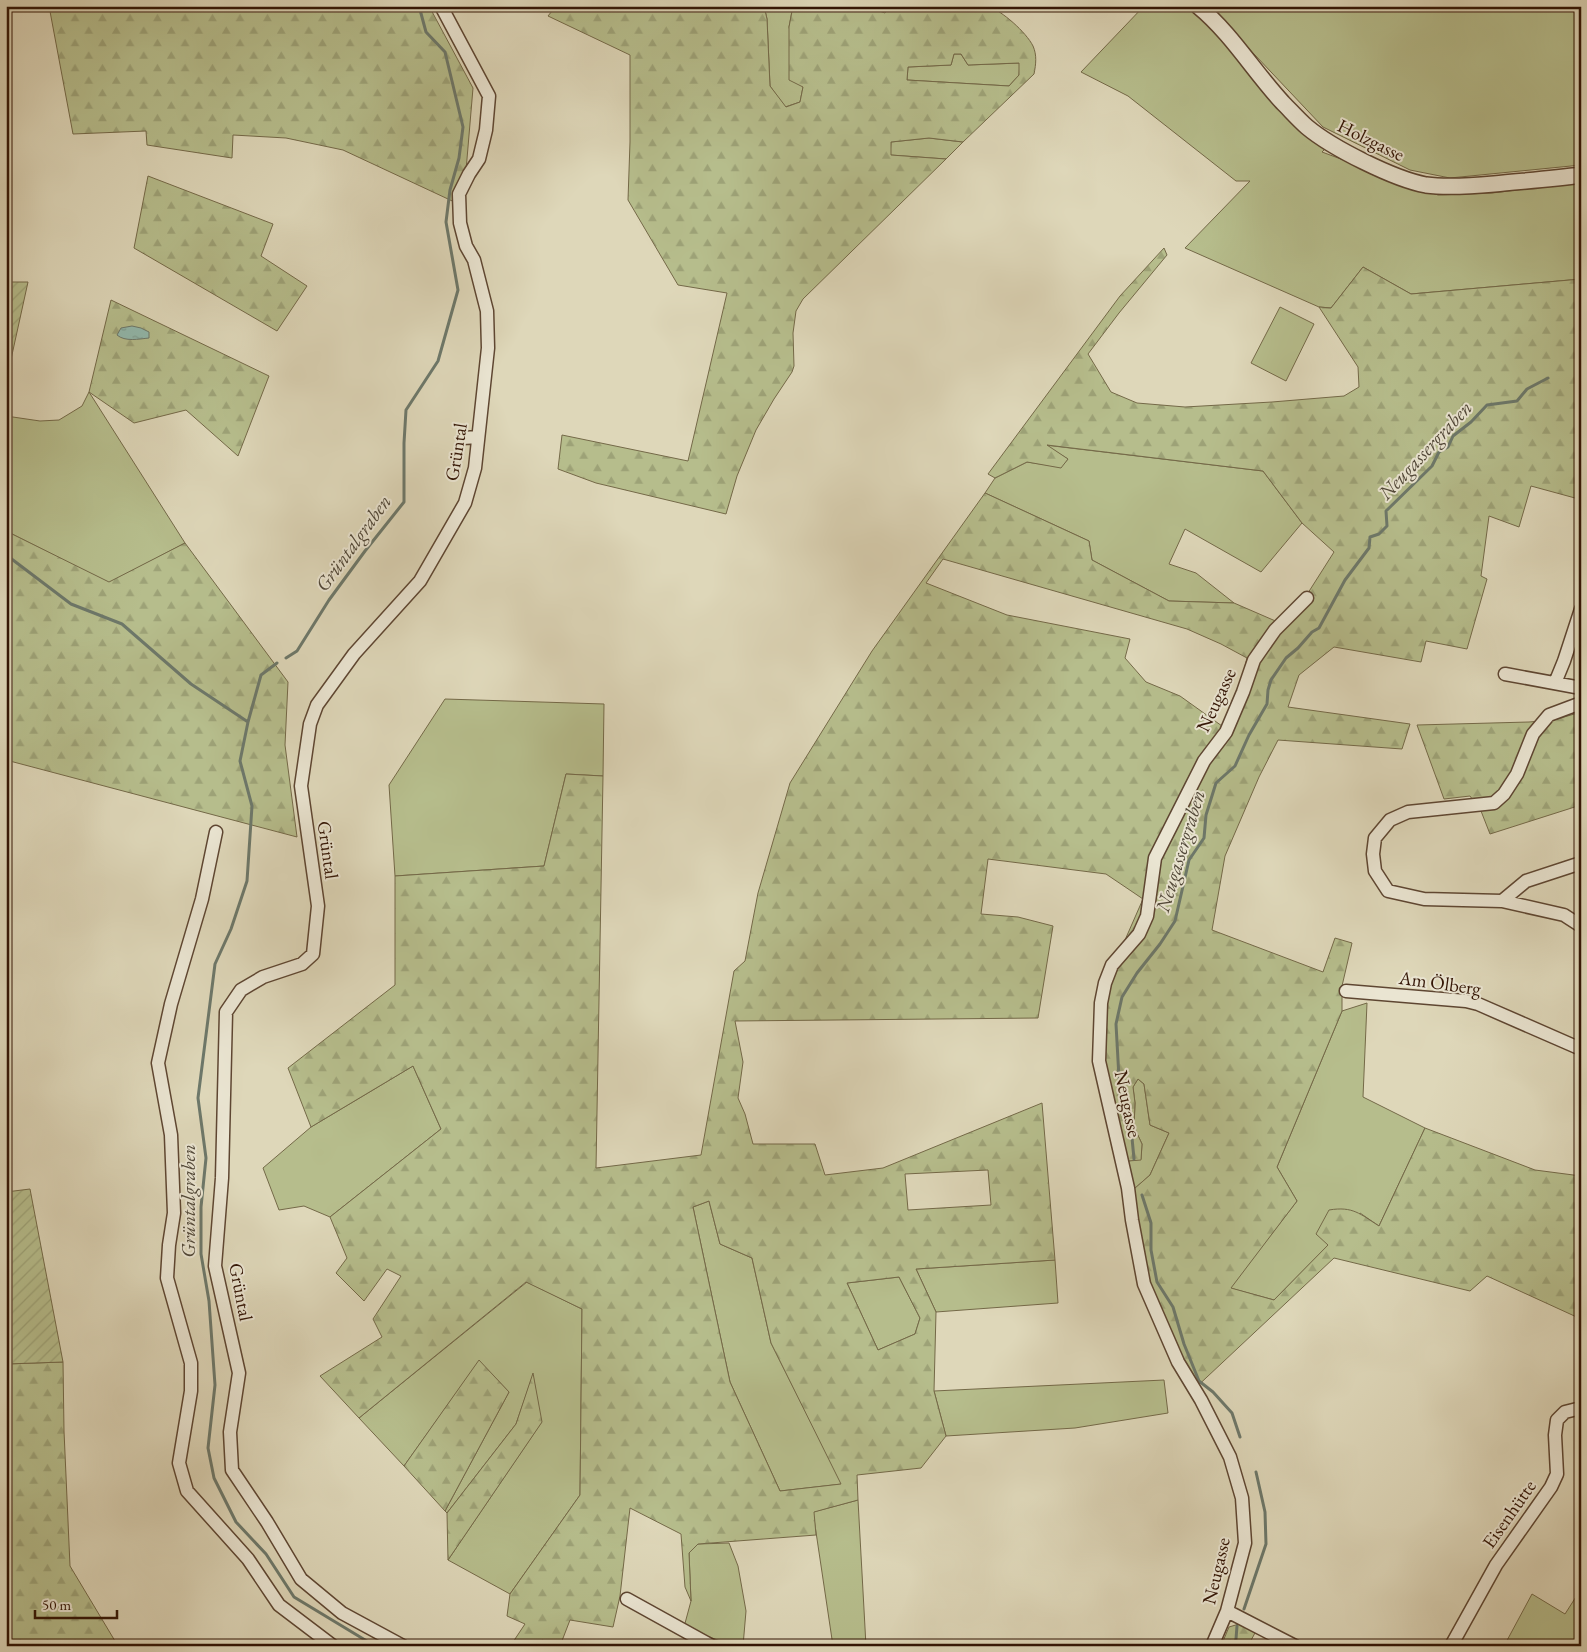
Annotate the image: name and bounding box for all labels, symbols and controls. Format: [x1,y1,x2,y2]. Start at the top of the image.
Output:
street label: Holzgasse [1333,113,1409,167]
water label: Neugassergraben [1372,395,1478,506]
street label: Grüntal [439,421,473,483]
water label: Grüntalgraben [309,489,397,597]
street label: Neugasse [1190,664,1242,736]
water label: Neugassergraben [1149,787,1211,916]
street label: Grüntal [312,819,344,881]
street label: Am Ölberg [1396,965,1483,1001]
street label: Neugasse [1109,1068,1147,1140]
water label: Grüntalgraben [175,1144,201,1258]
street label: Grüntal [223,1261,259,1323]
street label: Eisenhütte [1476,1475,1542,1553]
street label: Neugasse [1196,1535,1236,1607]
scale bar [35,1587,118,1619]
text: 50 m [42,1595,71,1614]

